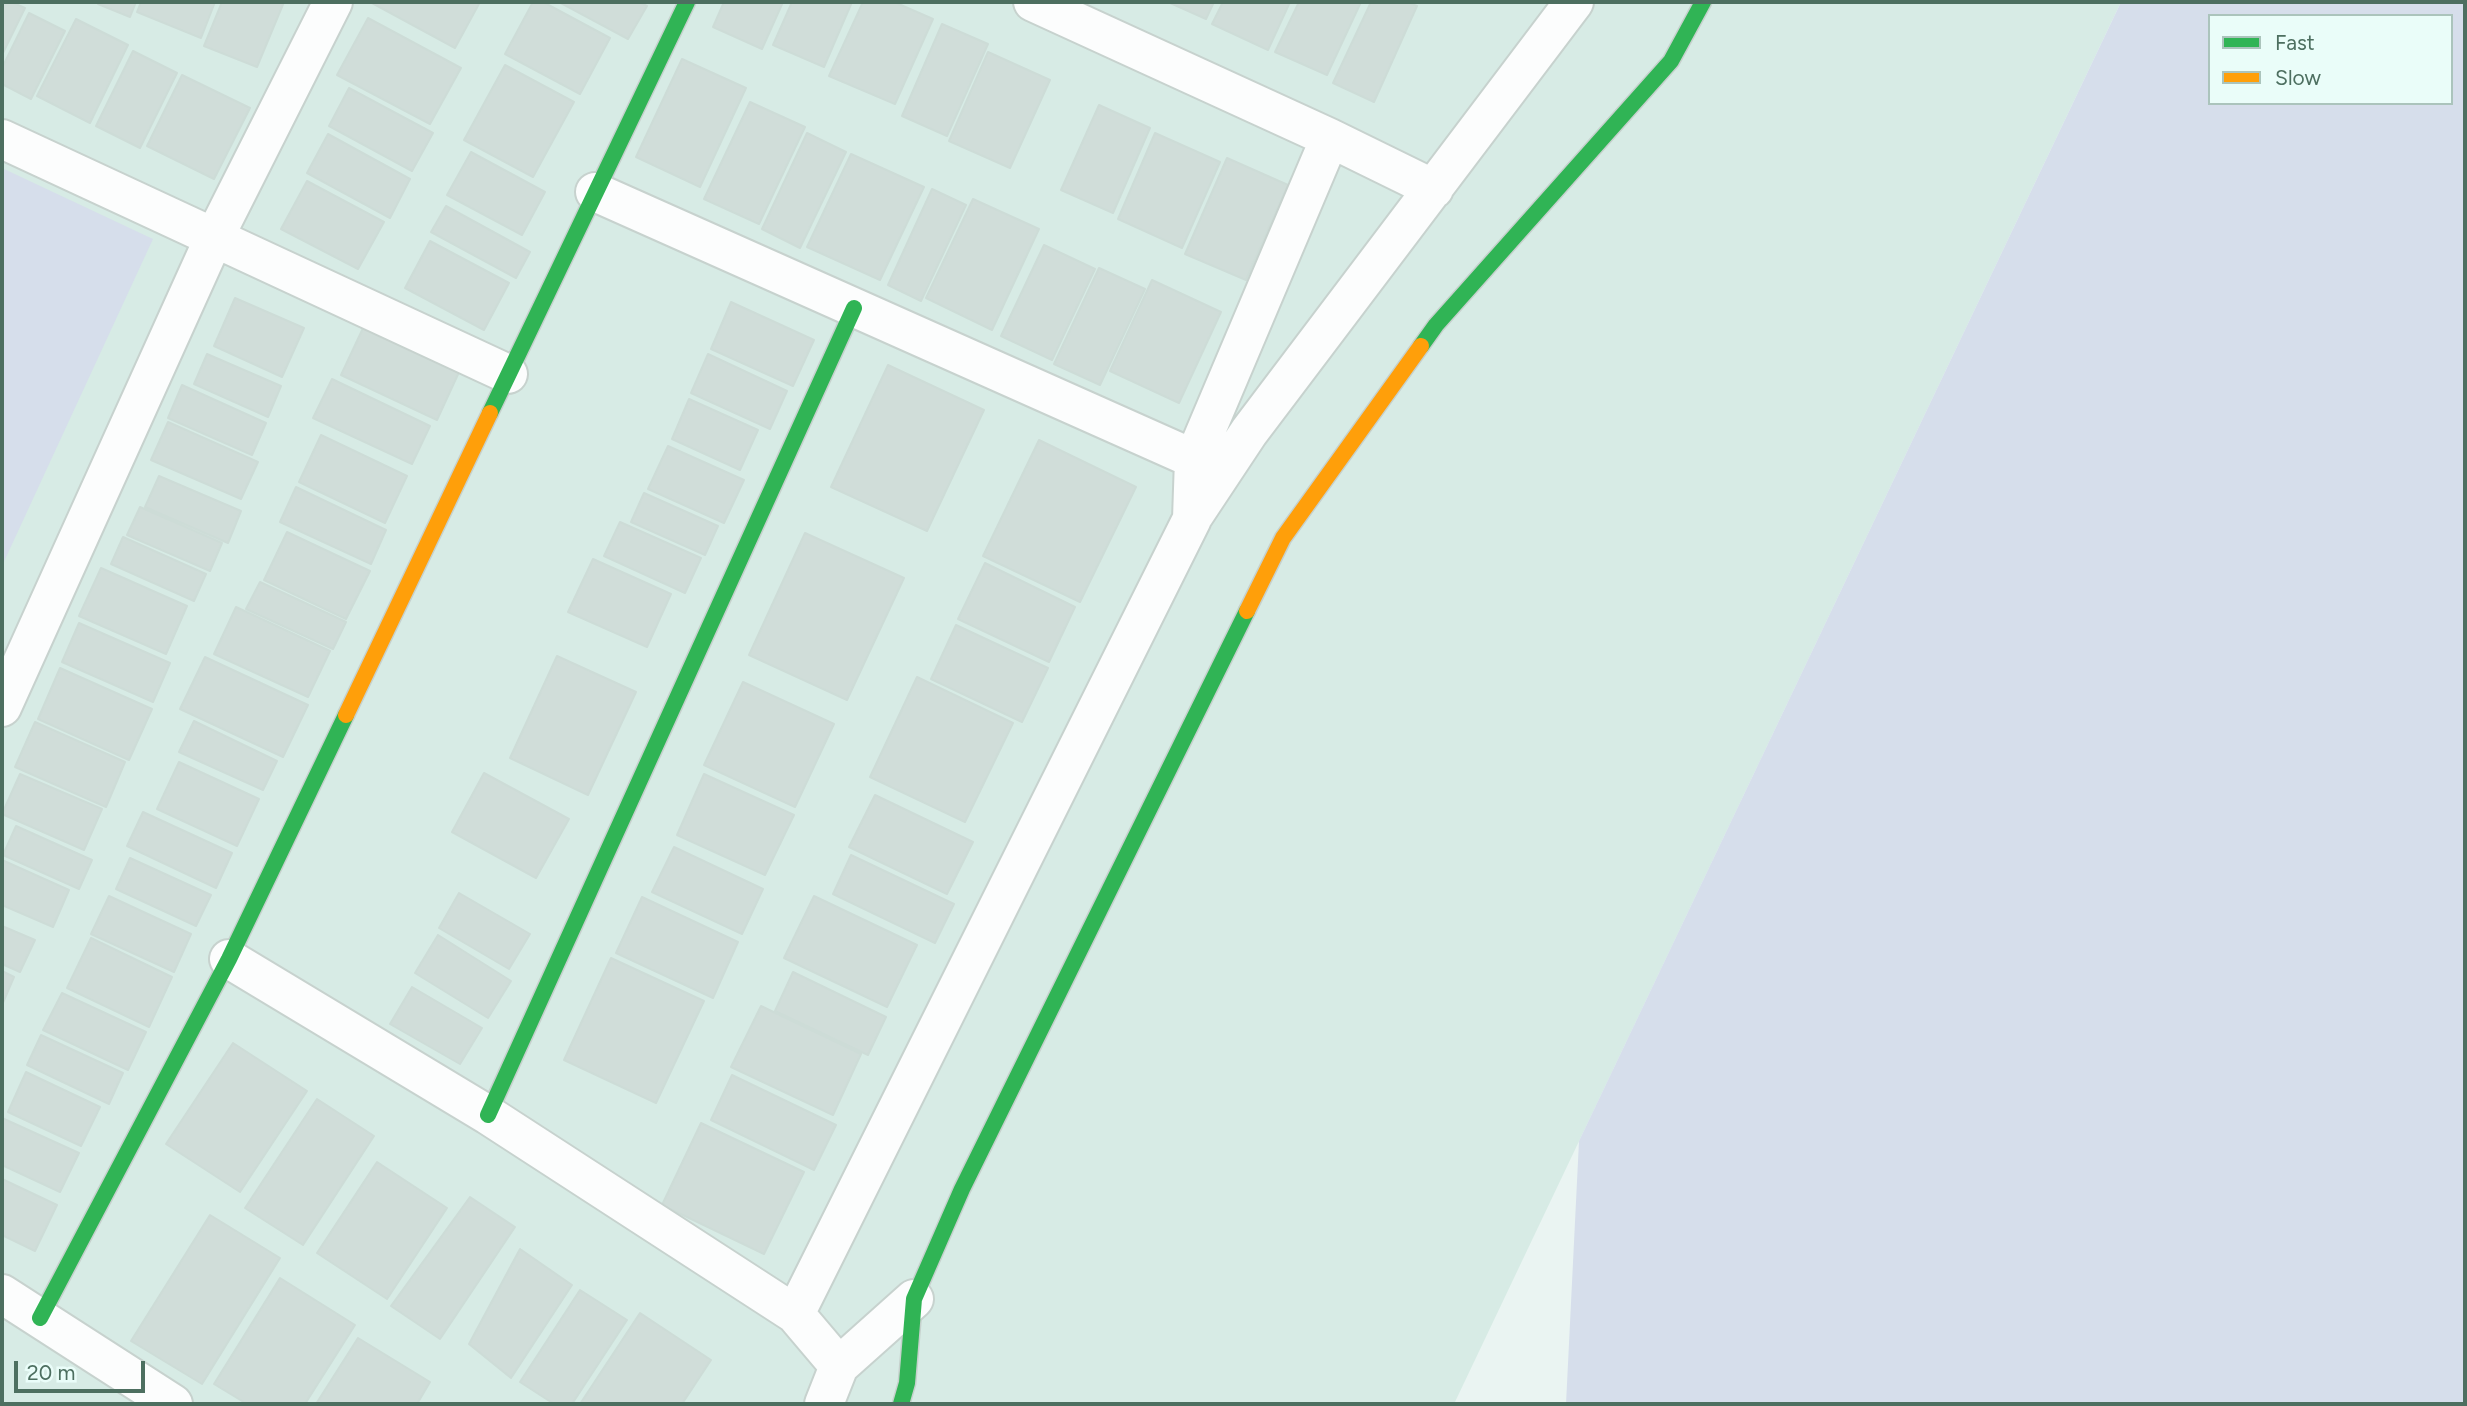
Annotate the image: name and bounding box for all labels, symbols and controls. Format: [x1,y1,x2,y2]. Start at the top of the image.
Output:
legend [2208,14,2453,105]
text: Fast [2275,30,2315,55]
text: Slow [2275,65,2321,90]
scale bar [18,1346,149,1390]
text: 20 m [27,1360,75,1385]

